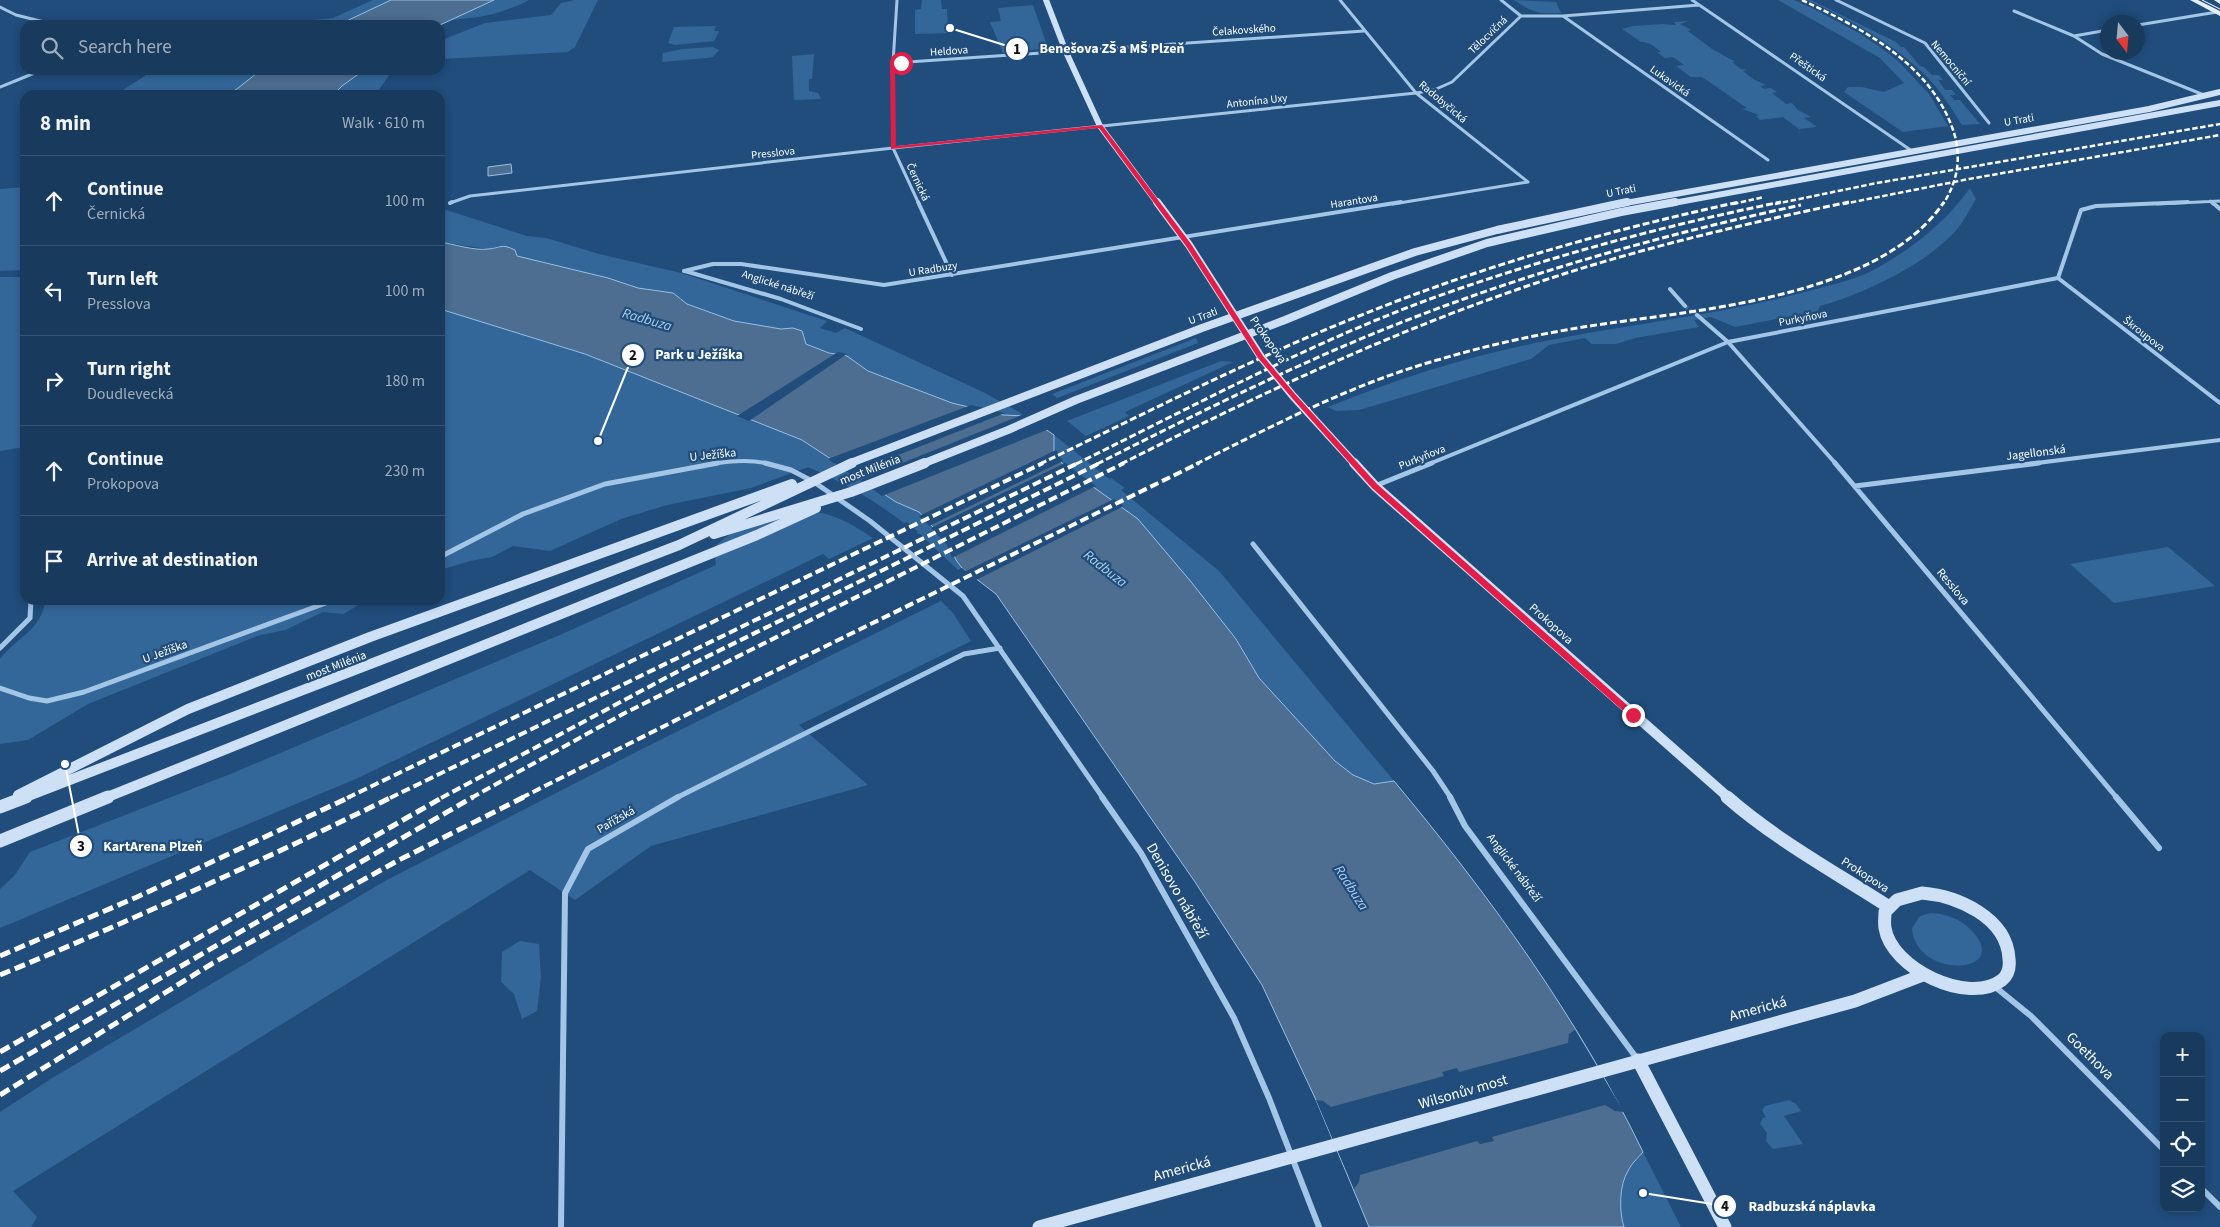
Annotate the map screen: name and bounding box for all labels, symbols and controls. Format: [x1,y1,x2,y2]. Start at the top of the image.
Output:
street label: Tělocvičná [1465,13,1511,57]
north arrow [2100,15,2145,60]
search box [20,20,445,75]
street label: Čelakovského [1212,20,1276,40]
icon: search [38,34,66,62]
text: Search here [78,34,172,61]
callout: Benešova ZŠ a MŠ Plzeň [1005,34,1195,63]
street label: Nemocniční [1928,37,1975,89]
text: 1 [1013,39,1021,60]
text: Benešova ZŠ a MŠ Plzeň [1039,39,1185,59]
street label: Heldova [930,42,968,60]
street label: Přeštická [1786,49,1830,85]
route start [890,52,913,75]
street label: Lukavická [1647,62,1693,100]
street label: Radobyčická [1416,77,1470,127]
street label: Antonína Uxy [1226,90,1288,112]
text: 8 min [40,108,91,138]
street label: U Trati [2003,110,2035,130]
text: Walk · 610 m [342,112,425,134]
street label: Presslova [750,143,796,163]
street label: Černická [903,161,933,203]
text: Continue [87,176,164,203]
street label: U Trati [1605,181,1637,201]
icon: ahead [40,187,68,215]
text: 100 m [385,190,425,212]
street label: Harantova [1329,190,1379,212]
text: Černická [87,203,145,225]
street label: U Radbuzy [908,258,958,280]
text: Turn left [87,266,158,293]
street label: Anglické nábřeží [740,266,816,304]
icon: left [40,277,68,305]
text: 100 m [385,280,425,302]
text: Presslova [87,293,151,315]
water label: Radbuza [620,303,675,337]
street label: U Trati [1186,304,1220,328]
street label: Purkyňova [1778,306,1828,330]
street label: Prokopova [1246,313,1290,367]
street label: Škroupova [2120,313,2168,355]
callout: Park u Ježíška [620,340,753,369]
text: 2 [629,345,637,366]
text: Park u Ježíška [655,345,743,365]
text: Turn right [87,356,171,383]
icon: right [40,367,68,395]
text: 180 m [385,370,425,392]
text: Doudlevecká [87,383,174,405]
street label: Purkyňova [1396,441,1448,473]
street label: Jagellonská [2005,441,2067,465]
street label: U Ježíška [689,444,737,466]
text: Continue [87,446,164,473]
street label: most Milénia [837,451,903,489]
icon: ahead [40,457,68,485]
text: 230 m [385,460,425,482]
text: Prokopova [87,473,159,495]
water label: Radbuza [1079,546,1131,593]
icon: arrive [40,547,68,575]
text: Arrive at destination [87,547,258,574]
street label: Resslova [1932,565,1974,609]
street label: Prokopova [1525,600,1577,648]
street label: U Ježíška [140,636,190,668]
street label: most Milénia [303,647,369,685]
route end [1622,704,1645,727]
street label: Pařížská [594,802,638,838]
street label: Anglické nábřeží [1483,830,1546,907]
callout: KartArena Plzeň [68,832,213,861]
text: 3 [77,836,85,857]
text: KartArena Plzeň [103,837,203,857]
street label: Denisovo nábřeží [1141,839,1214,944]
street label: Prokopova [1838,853,1892,897]
water label: Radbuza [1329,861,1373,915]
street label: Americká [1727,991,1789,1027]
street label: Goethova [2061,1027,2119,1085]
map controls [2160,1032,2205,1212]
button: + [2160,1032,2205,1077]
street label: Wilsonův most [1416,1069,1510,1115]
button: − [2160,1077,2205,1122]
button: locate [2160,1122,2205,1167]
street label: Americká [1151,1151,1213,1187]
button: layers [2160,1167,2205,1212]
callout: Radbuzská náplavka [1713,1191,1885,1220]
text: 4 [1721,1196,1729,1217]
text: Radbuzská náplavka [1748,1197,1876,1217]

